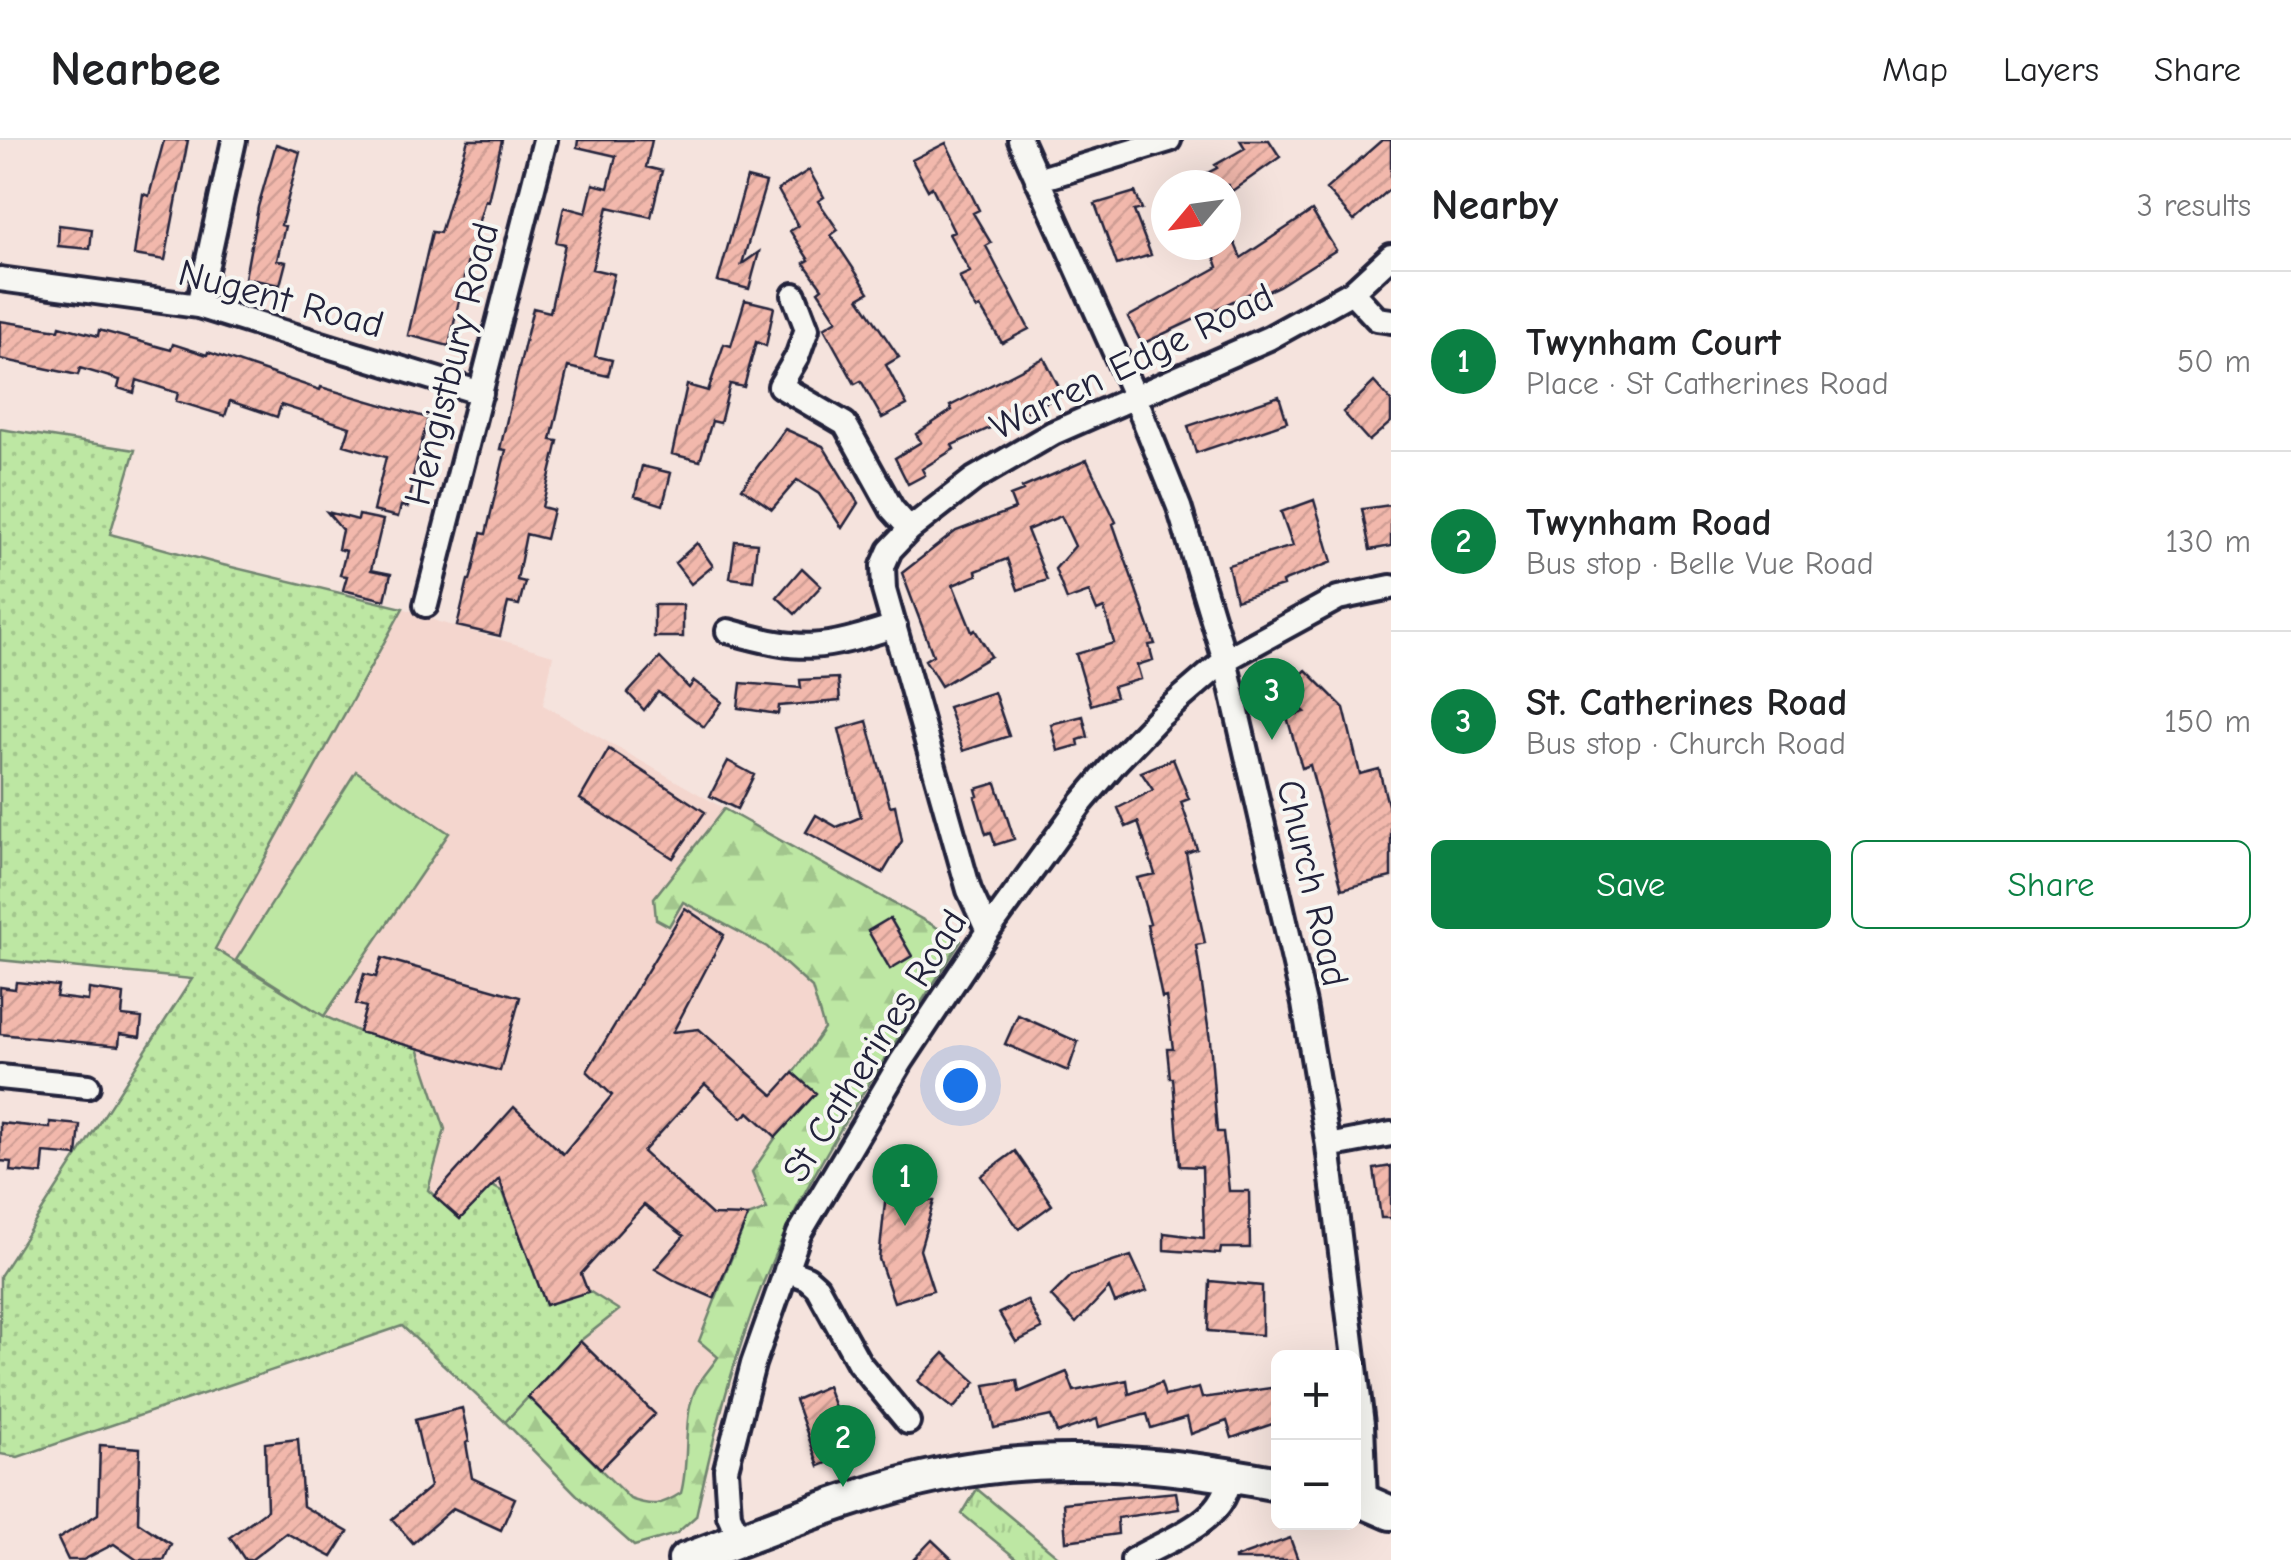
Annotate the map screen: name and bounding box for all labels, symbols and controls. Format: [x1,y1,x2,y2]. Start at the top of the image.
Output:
text: Nearbee [50,42,221,97]
text: Map [1882,49,1948,90]
text: Layers [2003,49,2099,90]
text: Share [2154,49,2241,90]
north arrow [1151,170,1241,260]
text: Nearby [1431,181,1558,230]
text: 3 results [2137,187,2251,224]
street label: Hengistbury Road [396,218,508,510]
street label: Nugent Road [174,251,388,347]
street label: Warren Edge Road [983,274,1281,450]
text: Twynham Court [1526,321,1781,365]
text: 1 [1457,343,1470,380]
text: 50 m [2177,343,2251,380]
text: Place · St Catherines Road [1526,365,1889,402]
text: Twynham Road [1526,501,1772,545]
text: 2 [1456,523,1471,560]
text: 130 m [2165,523,2251,560]
text: Bus stop · Belle Vue Road [1526,545,1874,582]
pin: 3 [1240,658,1304,740]
text: St. Catherines Road [1526,681,1847,725]
text: 3 [1456,703,1471,740]
text: 150 m [2164,703,2251,740]
text: Bus stop · Church Road [1526,725,1846,762]
street label: Church Road [1267,776,1357,990]
button: Save [1431,840,1831,929]
button: Share [1851,840,2251,929]
street label: St Catherines Road [774,902,976,1190]
your location [935,1060,986,1111]
pin: 1 [872,1144,938,1226]
map controls [1271,1350,1361,1530]
button: + [1271,1350,1361,1440]
pin: 2 [810,1404,876,1487]
button: − [1271,1440,1361,1530]

